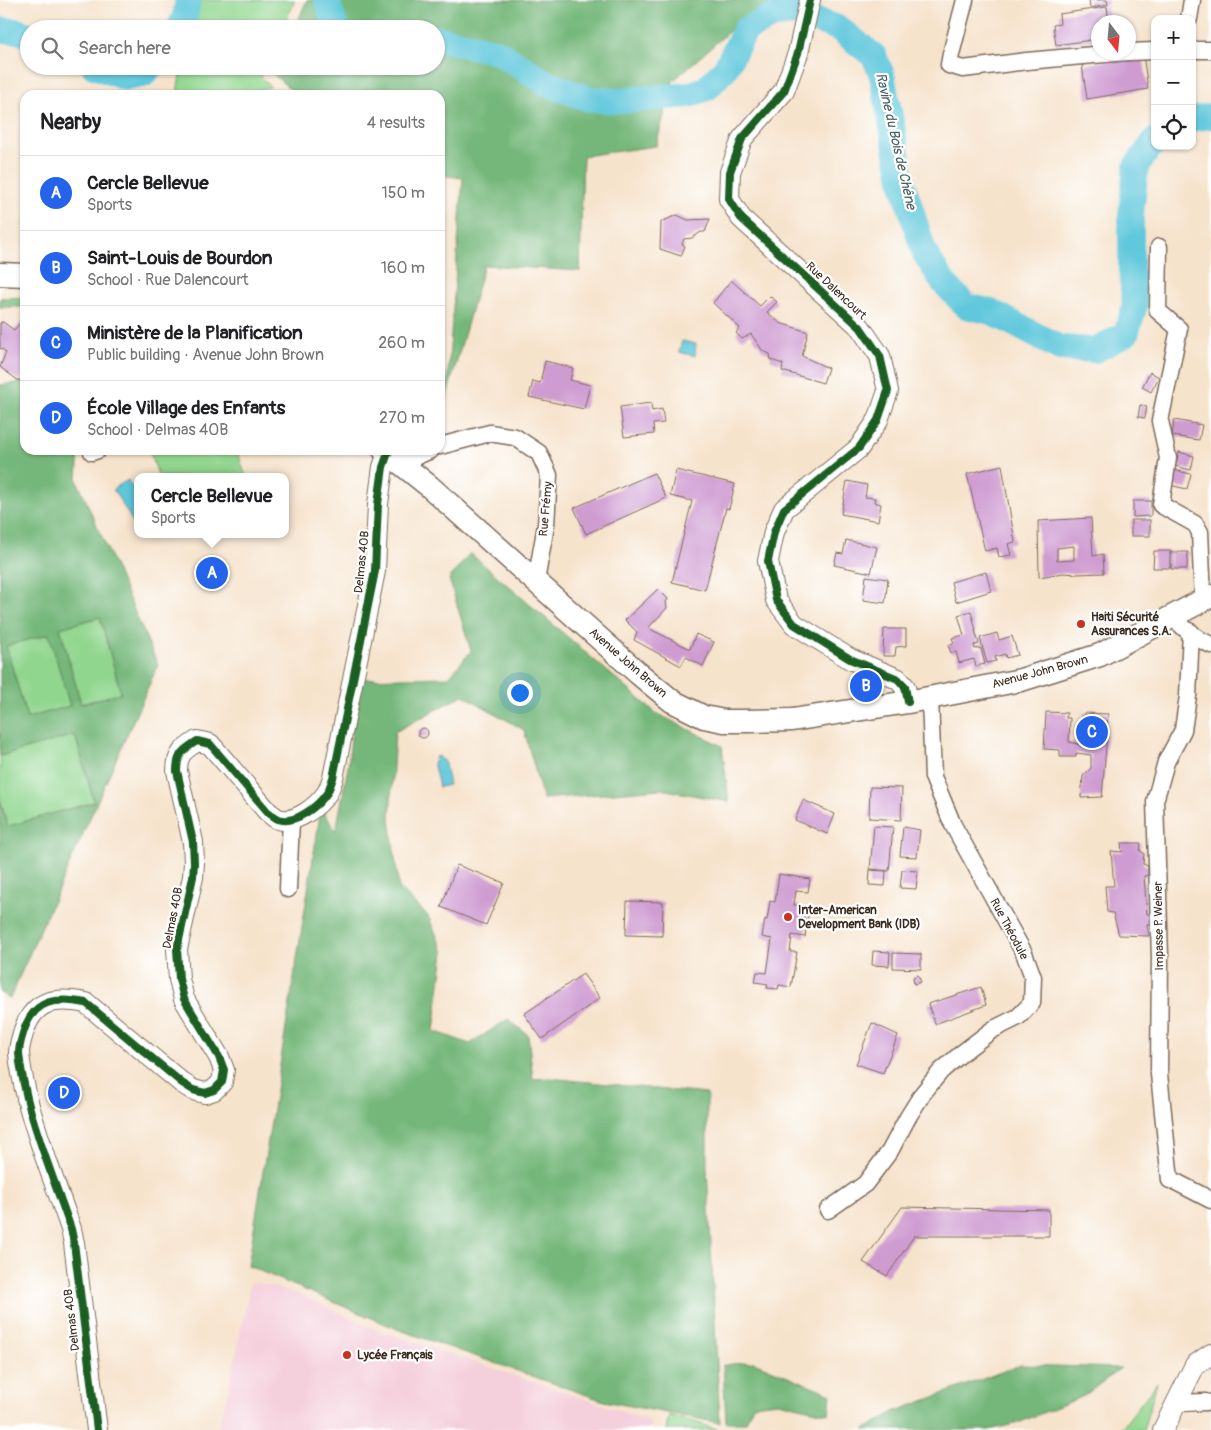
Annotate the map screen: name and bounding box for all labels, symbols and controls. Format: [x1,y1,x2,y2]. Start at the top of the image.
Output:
north arrow [1091,15,1136,60]
map controls [1151,15,1196,150]
button: + [1151,15,1196,60]
search box [20,20,445,75]
icon: search [38,34,66,62]
text: Search here [78,36,171,60]
button: − [1151,60,1196,105]
water label: Ravine du Bois de Chêne [872,71,920,213]
button: locate [1151,105,1196,150]
text: Nearby [40,109,101,136]
text: 4 results [367,113,425,133]
text: Cercle Bellevue [87,171,209,195]
text: A [51,183,61,203]
text: 150 m [381,183,425,203]
text: Sports [87,195,132,215]
text: Saint-Louis de Bourdon [87,246,273,270]
text: B [51,258,61,278]
text: 160 m [381,258,425,278]
street label: Rue Dalencourt [802,259,870,323]
text: School · Rue Dalencourt [87,270,249,290]
text: Ministère de la Planification [87,321,303,345]
text: C [51,333,61,353]
text: 260 m [378,333,425,353]
text: Public building · Avenue John Brown [87,345,324,365]
text: École Village des Enfants [87,396,285,420]
text: D [51,408,61,428]
text: 270 m [379,408,425,428]
text: School · Delmas 40B [87,420,228,440]
popup [134,473,289,538]
street label: Rue Frémy [536,481,556,537]
text: Cercle Bellevue [151,484,272,508]
text: Sports [151,508,196,528]
street label: Delmas 40B [351,530,373,594]
pin: A [196,554,228,592]
place label: Haiti Sécurité Assurances S.A. [1091,610,1172,639]
marker: Haiti Sécurité Assurances S.A. [1075,618,1087,630]
street label: Avenue John Brown [586,625,670,701]
street label: Avenue John Brown [990,652,1090,692]
pin: B [850,667,882,705]
your location [507,680,533,706]
pin: C [1076,713,1108,751]
street label: Impasse P. Weiner [1151,881,1167,971]
street label: Delmas 40B [160,886,186,950]
street label: Rue Théodule [987,896,1031,962]
place label: Inter-American Development Bank (IDB) [798,903,920,932]
marker: Inter-American Development Bank (IDB) [782,911,794,923]
pin: D [48,1074,80,1112]
street label: Delmas 40B [61,1288,83,1352]
place label: Lycée Français [357,1348,433,1363]
marker: Lycée Français [341,1349,353,1361]

